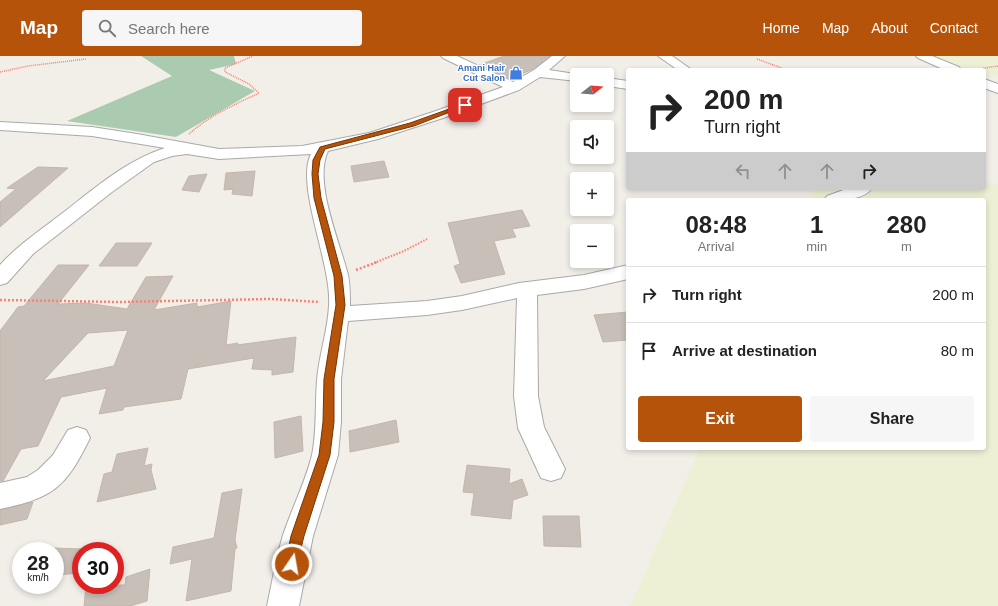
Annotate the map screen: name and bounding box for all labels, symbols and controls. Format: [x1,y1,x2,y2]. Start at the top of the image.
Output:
search box [82,10,362,46]
text: Map [20,17,58,38]
icon: search [96,17,118,39]
text: Search here [128,20,210,37]
text: Home [763,20,800,36]
text: Map [822,20,849,36]
text: About [871,20,908,36]
text: Contact [930,20,978,36]
place label: Amani Hair Cut Salon [457,63,505,83]
shop icon: Amani Hair Cut Salon [508,65,524,81]
north arrow [570,68,614,112]
map controls [570,68,614,268]
icon: right [638,84,690,136]
text: 200 m [704,84,783,115]
pin [448,88,482,122]
icon: arrive [454,94,476,116]
text: Turn right [704,117,780,137]
button: sound [570,120,614,164]
icon: left [732,160,754,182]
icon: ahead [774,160,796,182]
icon: ahead [816,160,838,182]
icon: right [858,160,880,182]
button: + [570,172,614,216]
text: 08:48 [685,211,747,238]
text: 1 [810,211,823,238]
text: 280 [887,211,927,238]
button: − [570,224,614,268]
text: Arrival [698,239,735,254]
text: min [806,239,827,254]
text: m [901,239,912,254]
icon: right [638,284,660,306]
text: Turn right [672,286,742,303]
text: 200 m [932,286,974,303]
icon: arrive [638,340,660,362]
text: Arrive at destination [672,342,817,359]
text: 80 m [941,342,974,359]
button: Exit [638,396,802,442]
button: Share [810,396,974,442]
speed limit sign: 30 [72,542,124,594]
position arrow [271,543,313,585]
text: 28 [27,552,49,574]
text: km/h [27,572,49,583]

